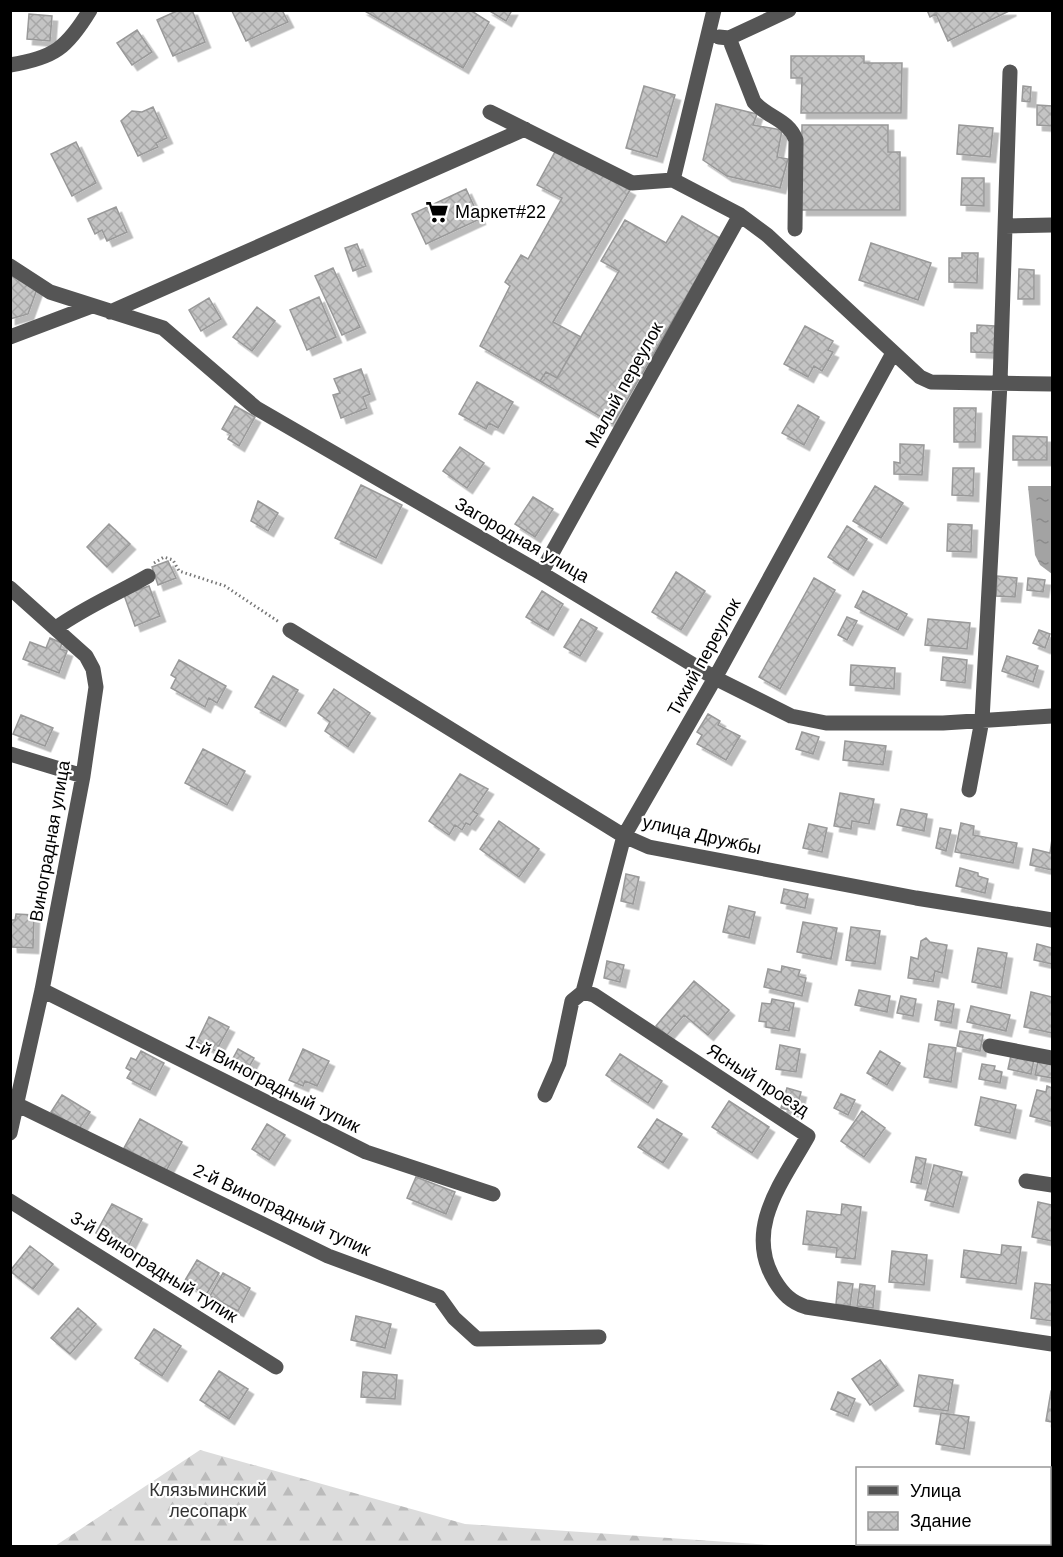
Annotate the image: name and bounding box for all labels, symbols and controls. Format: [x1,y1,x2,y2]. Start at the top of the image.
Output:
supermarket icon: Маркет#22 [424,199,450,225]
place label: Маркет#22 [455,202,546,222]
street label: Малый переулок [581,319,667,451]
street label: Загородная улица [451,493,593,587]
street label: Тихий переулок [663,595,745,719]
street label: Виноградная улица [26,758,74,923]
street label: улица Дружбы [641,812,763,858]
street label: 1-й Виноградный тупик [182,1031,364,1137]
street label: Ясный проезд [703,1040,813,1121]
street label: 2-й Виноградный тупик [190,1160,374,1260]
street label: 3-й Виноградный тупик [67,1207,241,1327]
legend [856,1467,1051,1545]
park label: Клязьминский лесопарк [149,1480,267,1521]
text: Улица [910,1481,962,1501]
text: Здание [910,1511,971,1531]

